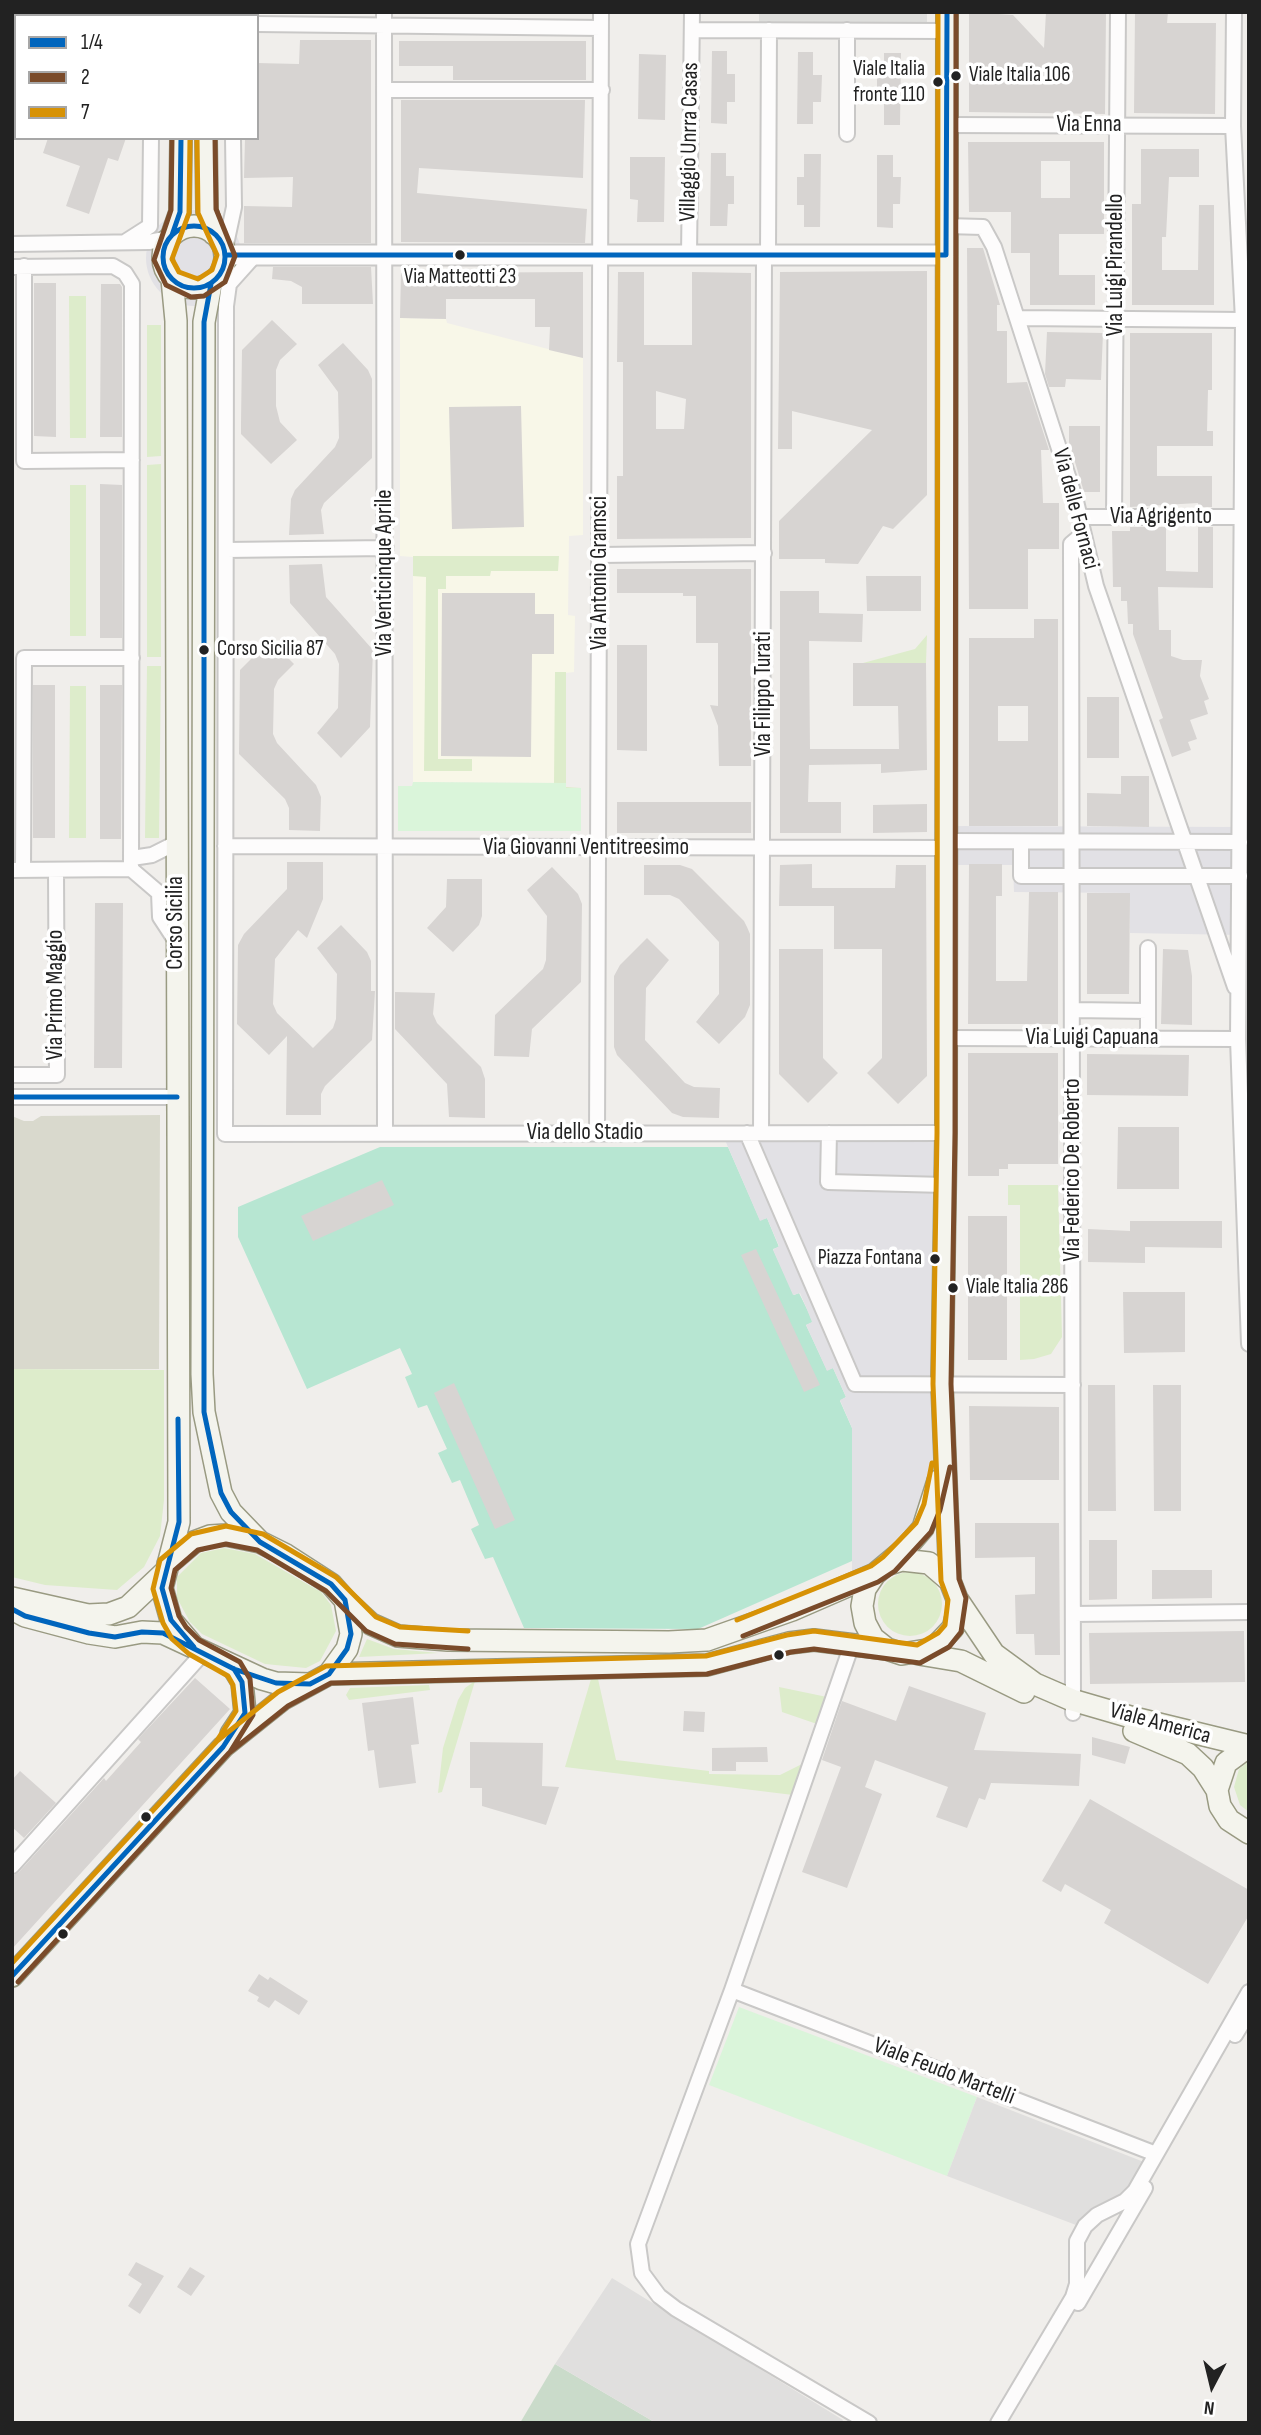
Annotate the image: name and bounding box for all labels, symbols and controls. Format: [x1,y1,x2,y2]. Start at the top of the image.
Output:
legend [14,14,259,140]
text: 1/4 [81,30,103,55]
place label: Viale Italia fronte 110 [853,57,925,107]
street label: Villaggio Unrra Casas [675,62,705,222]
place label: Viale Italia 106 [969,63,1070,89]
text: 2 [81,65,90,90]
marker: Viale Italia 106 [949,69,963,83]
marker: Viale Italia fronte 110 [931,75,945,89]
text: 7 [81,100,89,125]
street label: Via Enna [1056,111,1122,139]
street label: Via Luigi Pirandello [1102,194,1130,336]
marker: Via Matteotti 23 [453,248,467,262]
place label: Via Matteotti 23 [404,265,516,291]
street label: Via delle Fornaci [1046,445,1104,573]
street label: Via Venticinque Aprile [371,490,399,656]
street label: Via Antonio Gramsci [586,496,614,650]
street label: Via Agrigento [1110,503,1212,531]
street label: Via Filippo Turati [750,631,778,757]
place label: Corso Sicilia 87 [217,637,323,663]
marker: Corso Sicilia 87 [197,643,211,657]
street label: Via Giovanni Ventitreesimo [483,834,689,862]
street label: Corso Sicilia [162,876,190,970]
street label: Via Primo Maggio [42,930,70,1060]
street label: Via Luigi Capuana [1026,1024,1158,1052]
street label: Via Federico De Roberto [1059,1079,1087,1261]
street label: Via dello Stadio [527,1119,643,1147]
place label: Piazza Fontana [818,1246,922,1272]
marker: Piazza Fontana [928,1252,942,1266]
place label: Viale Italia 286 [966,1275,1068,1301]
marker: Viale Italia 286 [946,1281,960,1295]
unlabelled marker [772,1648,786,1662]
street label: Viale America [1106,1697,1214,1751]
unlabelled marker [139,1810,153,1824]
unlabelled marker [56,1927,70,1941]
street label: Viale Feudo Martelli [869,2032,1019,2112]
north arrow [1177,2351,1247,2421]
text: N [1203,2395,1216,2419]

